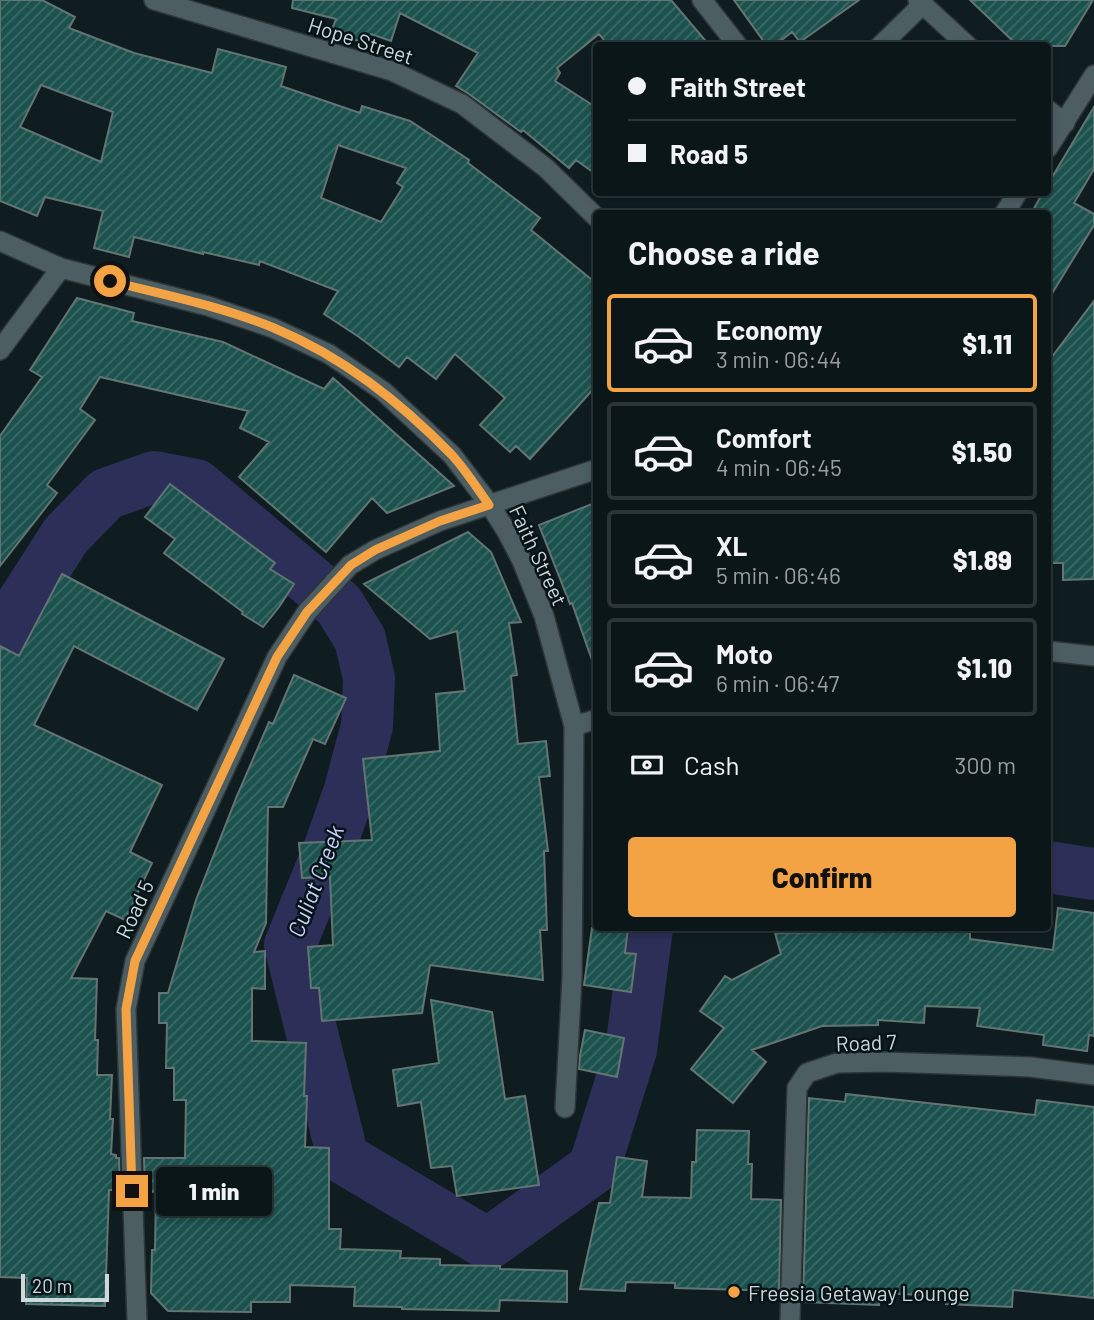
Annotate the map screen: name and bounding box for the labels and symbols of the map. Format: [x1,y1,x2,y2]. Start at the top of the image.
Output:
street label: Hope Street [305,11,417,69]
route start [94,265,126,297]
street label: Faith Street [505,501,573,609]
water label: Culiat Creek [281,821,349,941]
street label: Road 5 [110,876,158,942]
street label: Road 7 [835,1028,897,1056]
callout: 1 min [156,1166,272,1216]
route end [116,1175,148,1207]
scale bar [21,1271,108,1303]
place label: Freesia Getaway Lounge [748,1280,970,1305]
marker: Freesia Getaway Lounge [726,1284,742,1300]

